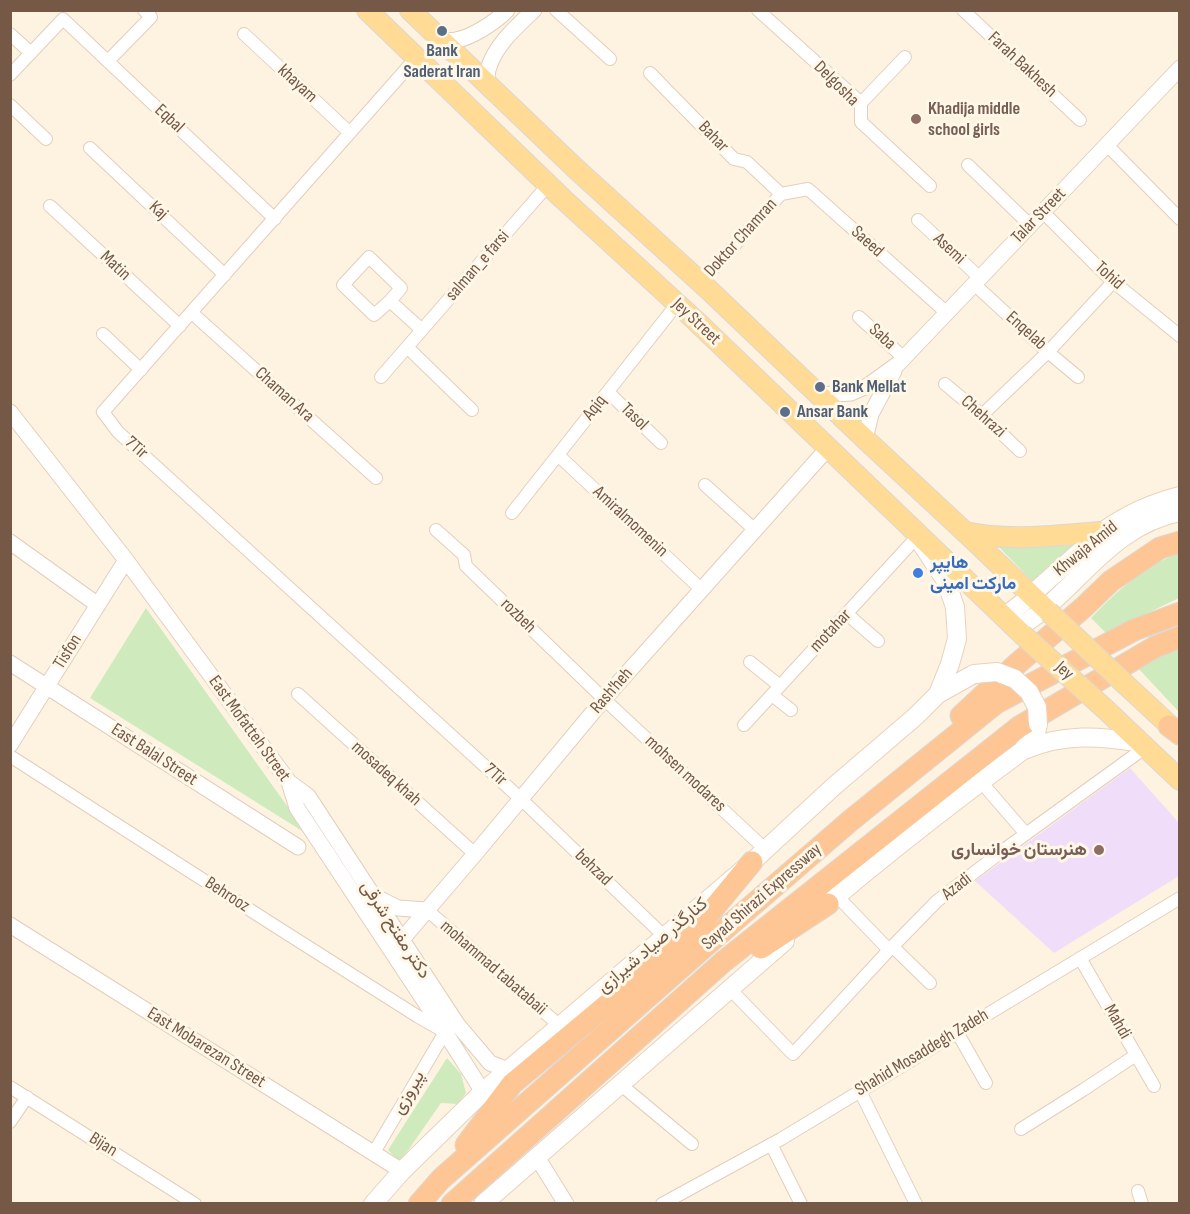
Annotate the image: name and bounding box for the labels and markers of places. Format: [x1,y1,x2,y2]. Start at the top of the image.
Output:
marker: Bank Saderat Iran [435,24,449,38]
place label: Bank Saderat Iran [403,40,481,82]
place label: Khadija middle school girls [928,98,1020,140]
marker: Khadija middle school girls [909,112,923,126]
place label: Bank Mellat [832,376,906,398]
marker: Bank Mellat [813,380,827,394]
place label: Ansar Bank [797,401,868,423]
marker: Ansar Bank [778,405,792,419]
place label: هایپر مارکت امینی [930,552,1016,594]
marker: هایپر مارکت امینی [911,566,925,580]
place label: هنرستان خوانساری [951,839,1087,861]
marker: هنرستان خوانساری [1092,843,1106,857]

